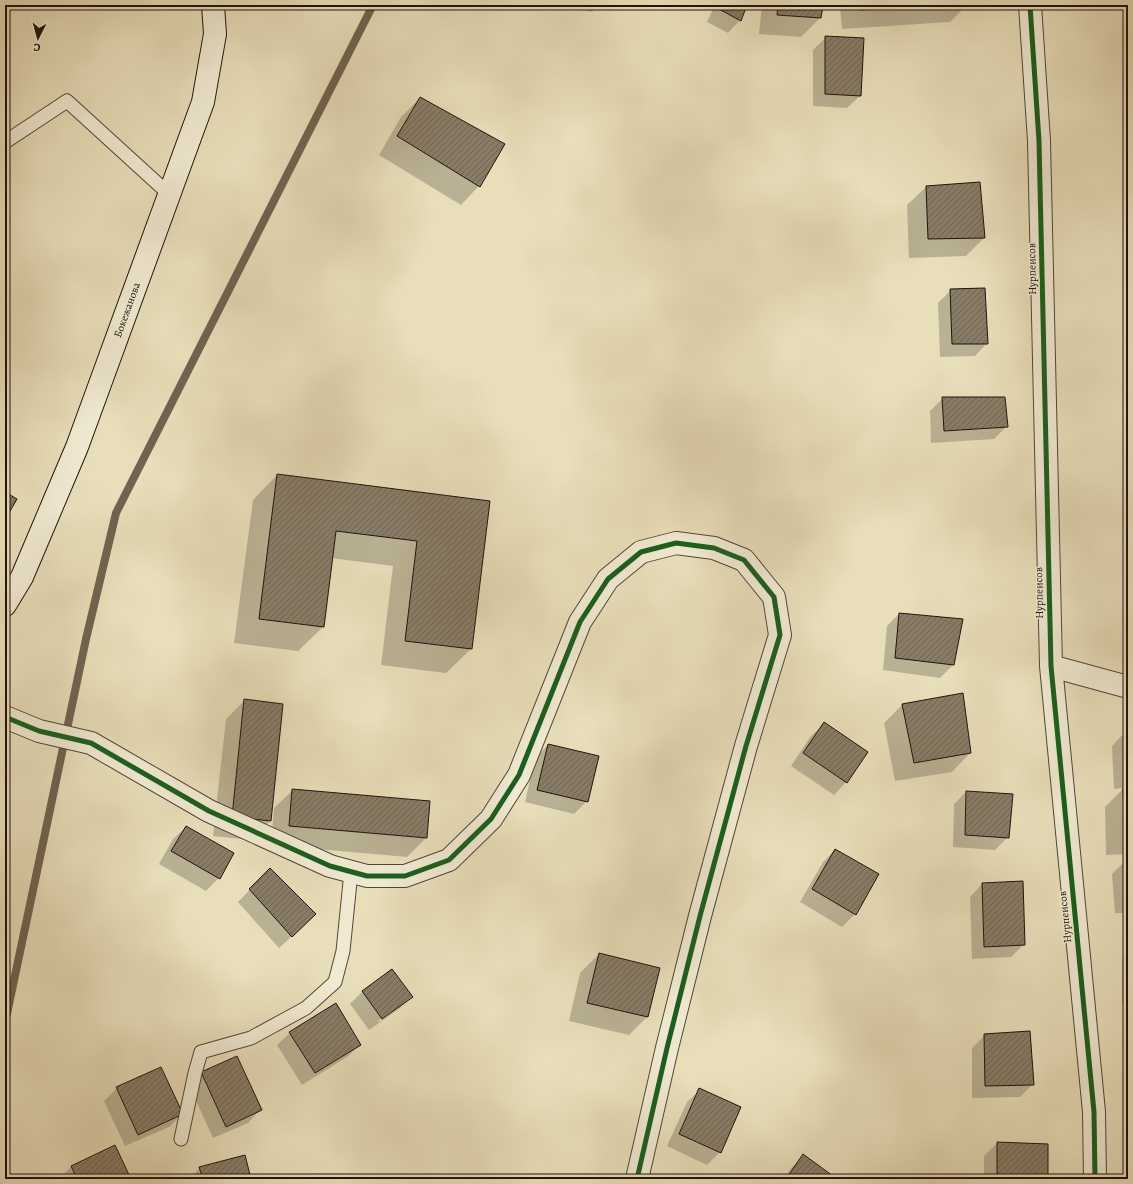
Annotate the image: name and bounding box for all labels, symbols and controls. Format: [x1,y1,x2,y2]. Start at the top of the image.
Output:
north arrow [18,18,58,58]
text: С [33,40,41,55]
street label: Нурпеисов [1024,243,1040,295]
street label: Бокежанова [110,279,144,340]
street label: Нурпеисов [1031,567,1047,619]
street label: Нурпеисов [1055,890,1075,944]

